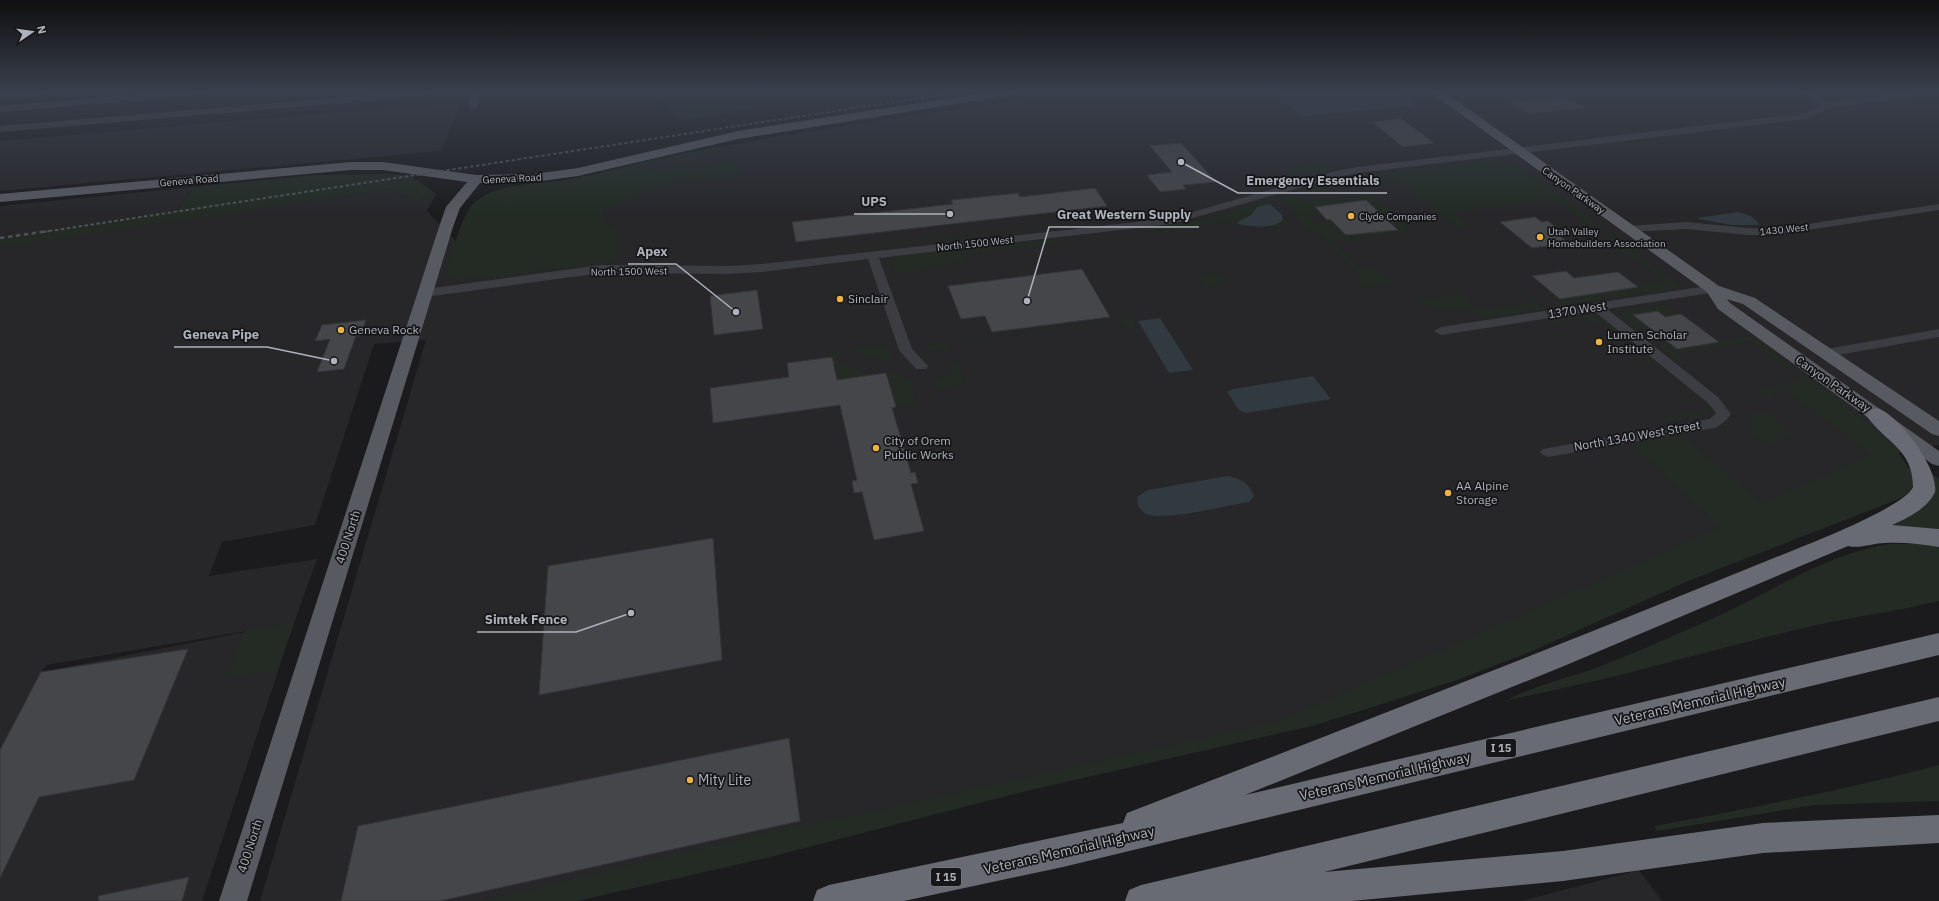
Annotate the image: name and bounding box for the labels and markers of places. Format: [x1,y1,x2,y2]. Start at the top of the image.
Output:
callout: Emergency Essentials [1238,168,1387,193]
callout: UPS [854,189,895,214]
callout: Great Western Supply [1049,202,1199,227]
place label: Clyde Companies [1359,210,1437,223]
marker: Clyde Companies [1346,211,1356,221]
place label: Utah Valley Homebuilders Association [1548,225,1666,250]
marker: Utah Valley Homebuilders Association [1535,232,1545,242]
callout: Apex [628,239,676,264]
place label: Sinclair [848,291,888,306]
marker: Sinclair [835,294,845,304]
callout: Geneva Pipe [174,322,267,347]
place label: Geneva Rock [349,322,420,337]
marker: Geneva Rock [336,325,346,335]
place label: Lumen Scholar Institute [1607,327,1688,356]
marker: Lumen Scholar Institute [1594,337,1604,347]
place label: City of Orem Public Works [884,433,954,462]
marker: City of Orem Public Works [871,443,881,453]
place label: AA Alpine Storage [1456,478,1509,507]
marker: AA Alpine Storage [1443,488,1453,498]
callout: Simtek Fence [477,607,576,632]
place label: Mity Lite [698,771,751,789]
marker: Mity Lite [685,775,695,785]

